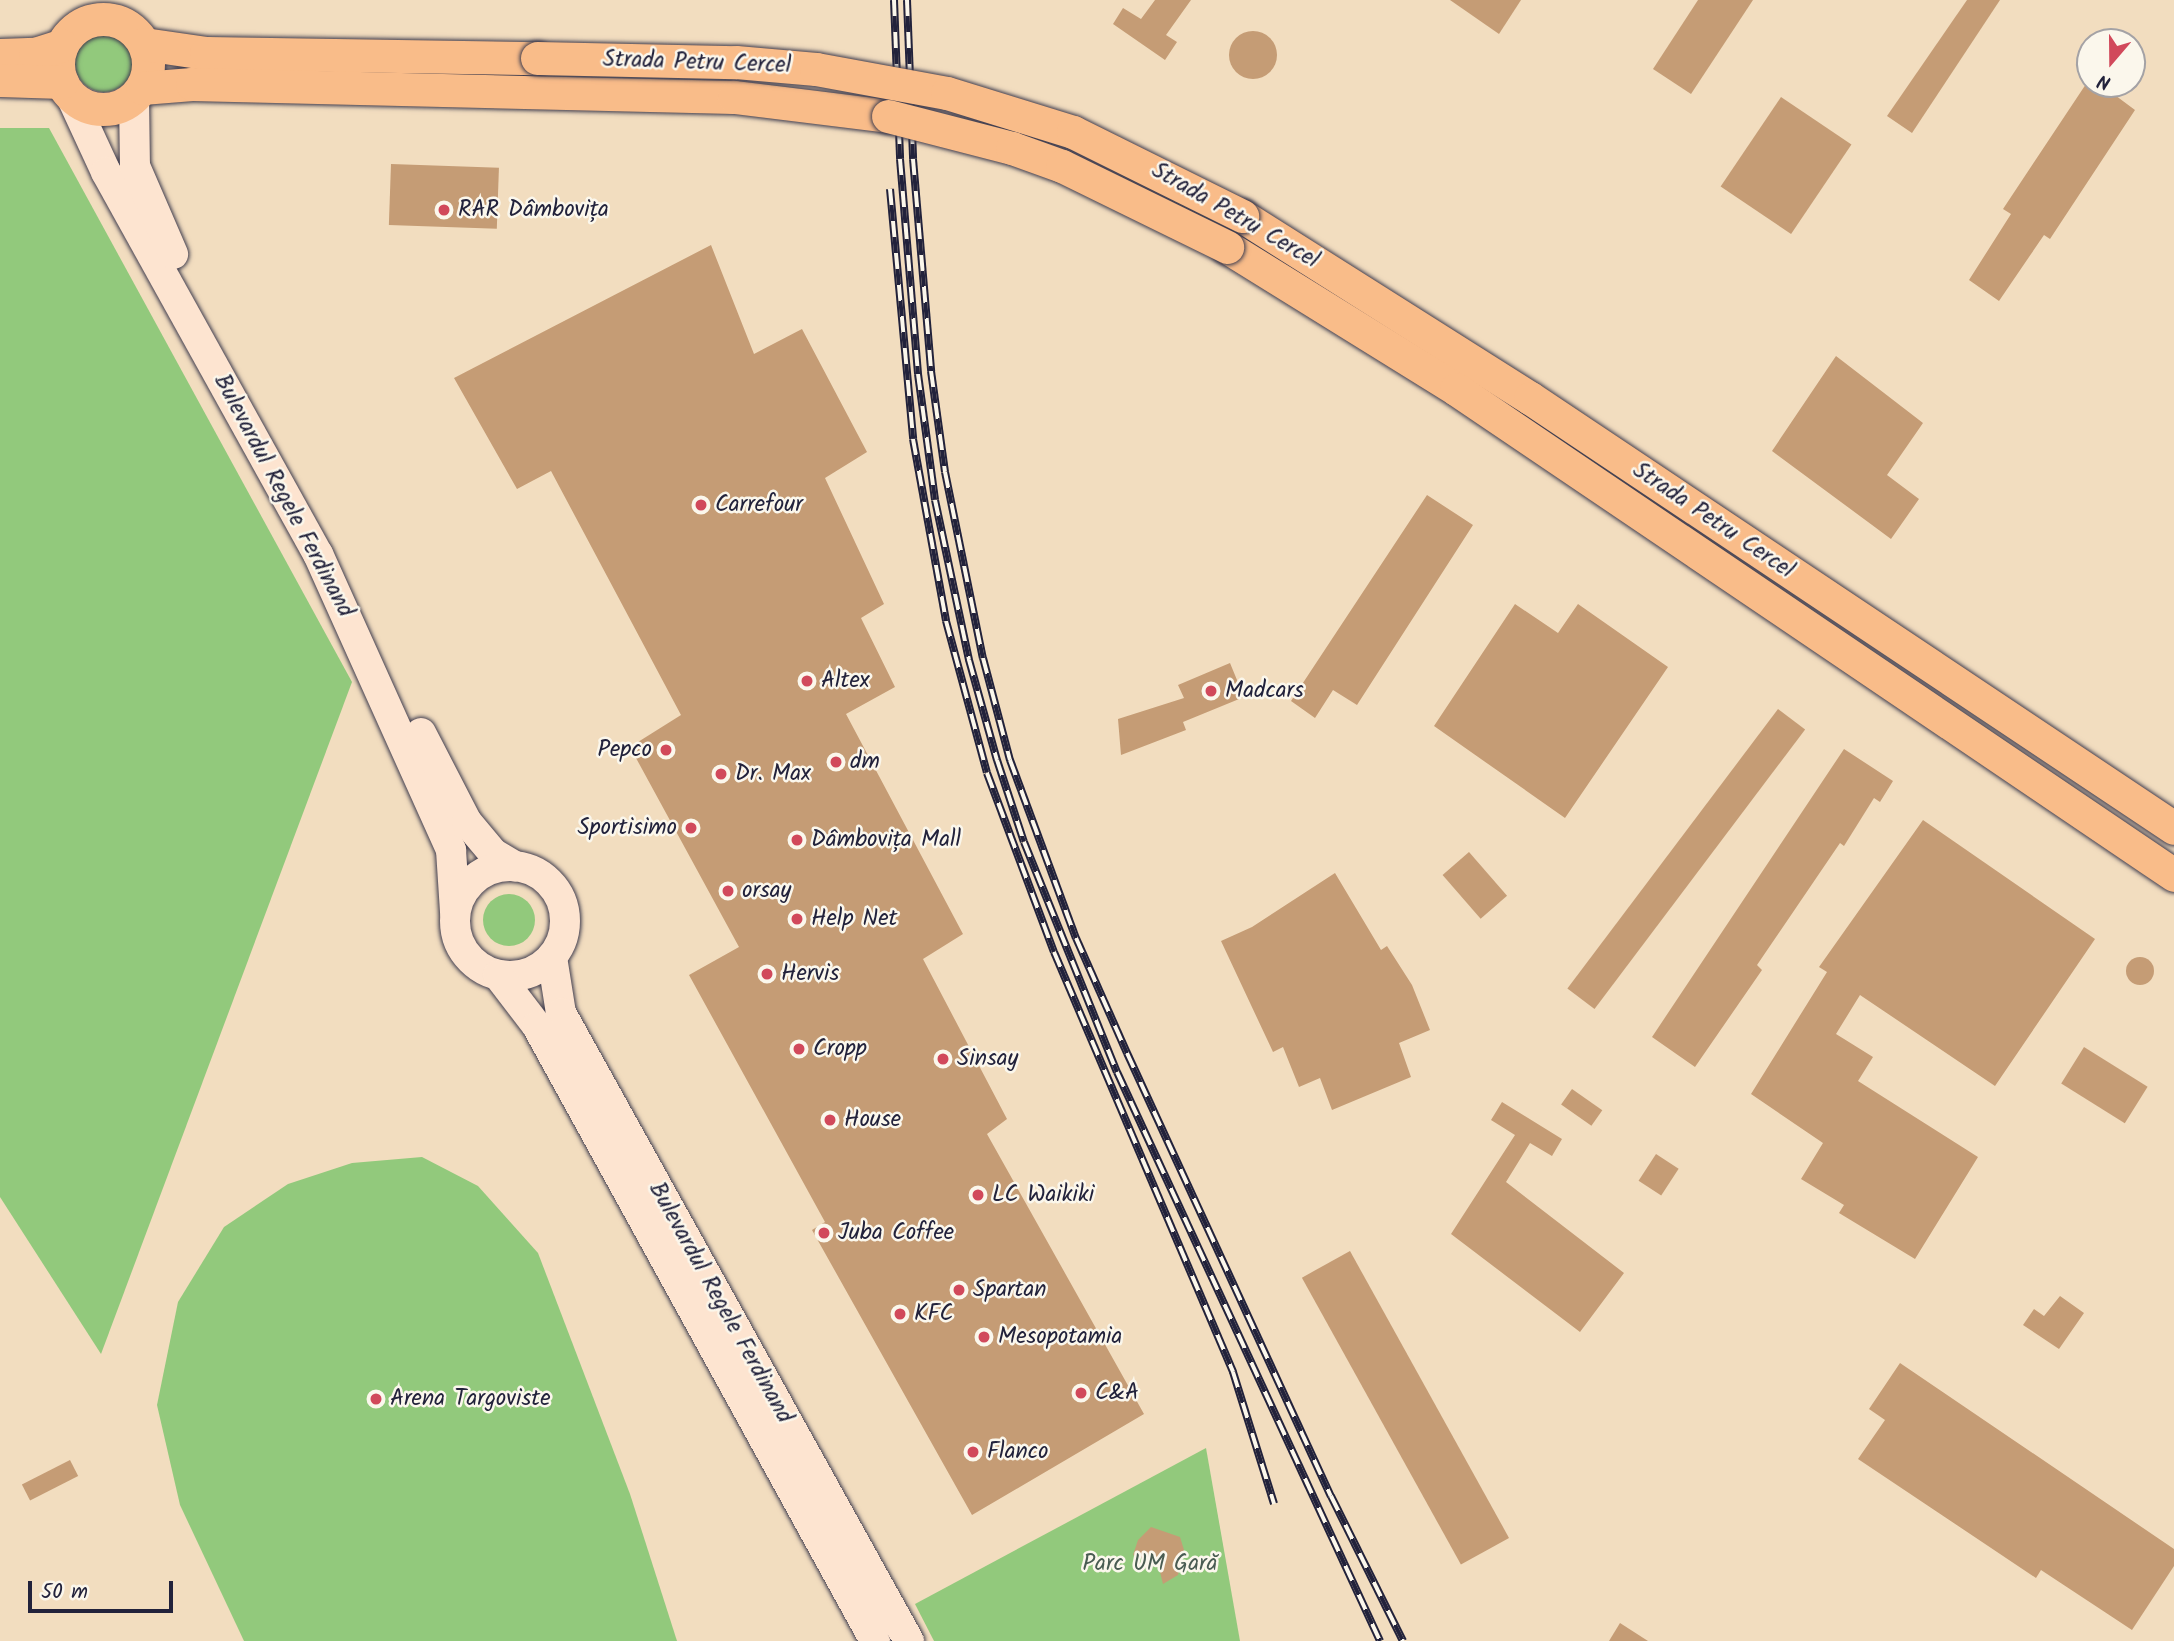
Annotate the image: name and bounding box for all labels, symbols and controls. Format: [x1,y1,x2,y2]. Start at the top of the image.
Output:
north arrow [2076,28,2146,98]
street label: Strada Petru Cercel [602,46,792,80]
text: N [2094,65,2115,97]
street label: Strada Petru Cercel [1146,157,1324,275]
place label: RAR Dâmbovița [458,196,609,224]
marker: RAR Dâmbovița [436,202,452,218]
street label: Bulevardul Regele Ferdinand [207,370,359,622]
street label: Strada Petru Cercel [1627,457,1799,585]
place label: Carrefour [715,491,803,519]
marker: Carrefour [693,497,709,513]
place label: Altex [821,667,870,695]
marker: Altex [799,673,815,689]
place label: Madcars [1225,677,1304,705]
marker: Madcars [1203,683,1219,699]
place label: Pepco [598,736,652,764]
marker: Pepco [658,742,674,758]
place label: dm [850,748,880,776]
marker: dm [828,754,844,770]
place label: Dr. Max [735,760,811,788]
marker: Dr. Max [713,766,729,782]
place label: Sportisimo [577,814,677,842]
marker: Sportisimo [683,820,699,836]
place label: Dâmbovița Mall [811,826,961,854]
marker: Dâmbovița Mall [789,832,805,848]
place label: orsay [742,877,791,905]
marker: orsay [720,883,736,899]
place label: Help Net [811,905,897,933]
marker: Help Net [789,911,805,927]
place label: Hervis [781,960,839,988]
marker: Hervis [759,966,775,982]
place label: Cropp [813,1035,867,1063]
marker: Cropp [791,1041,807,1057]
place label: Sinsay [957,1045,1018,1073]
marker: Sinsay [935,1051,951,1067]
place label: House [844,1106,901,1134]
marker: House [822,1112,838,1128]
street label: Bulevardul Regele Ferdinand [642,1178,798,1428]
place label: LC Waikiki [992,1181,1094,1209]
marker: LC Waikiki [970,1187,986,1203]
place label: Juba Coffee [838,1219,954,1247]
marker: Juba Coffee [816,1225,832,1241]
place label: Spartan [973,1276,1047,1304]
marker: Spartan [951,1282,967,1298]
place label: KFC [914,1300,953,1328]
marker: KFC [892,1306,908,1322]
place label: Mesopotamia [998,1323,1122,1351]
marker: Mesopotamia [976,1329,992,1345]
place label: C&A [1095,1379,1139,1407]
place label: Arena Targoviste [390,1385,550,1413]
marker: C&A [1073,1385,1089,1401]
marker: Arena Targoviste [368,1391,384,1407]
place label: Flanco [987,1438,1048,1466]
marker: Flanco [965,1444,981,1460]
park label: Parc UM Gară [1083,1550,1217,1578]
scale bar [32,1568,177,1612]
text: 50 m [41,1576,88,1609]

